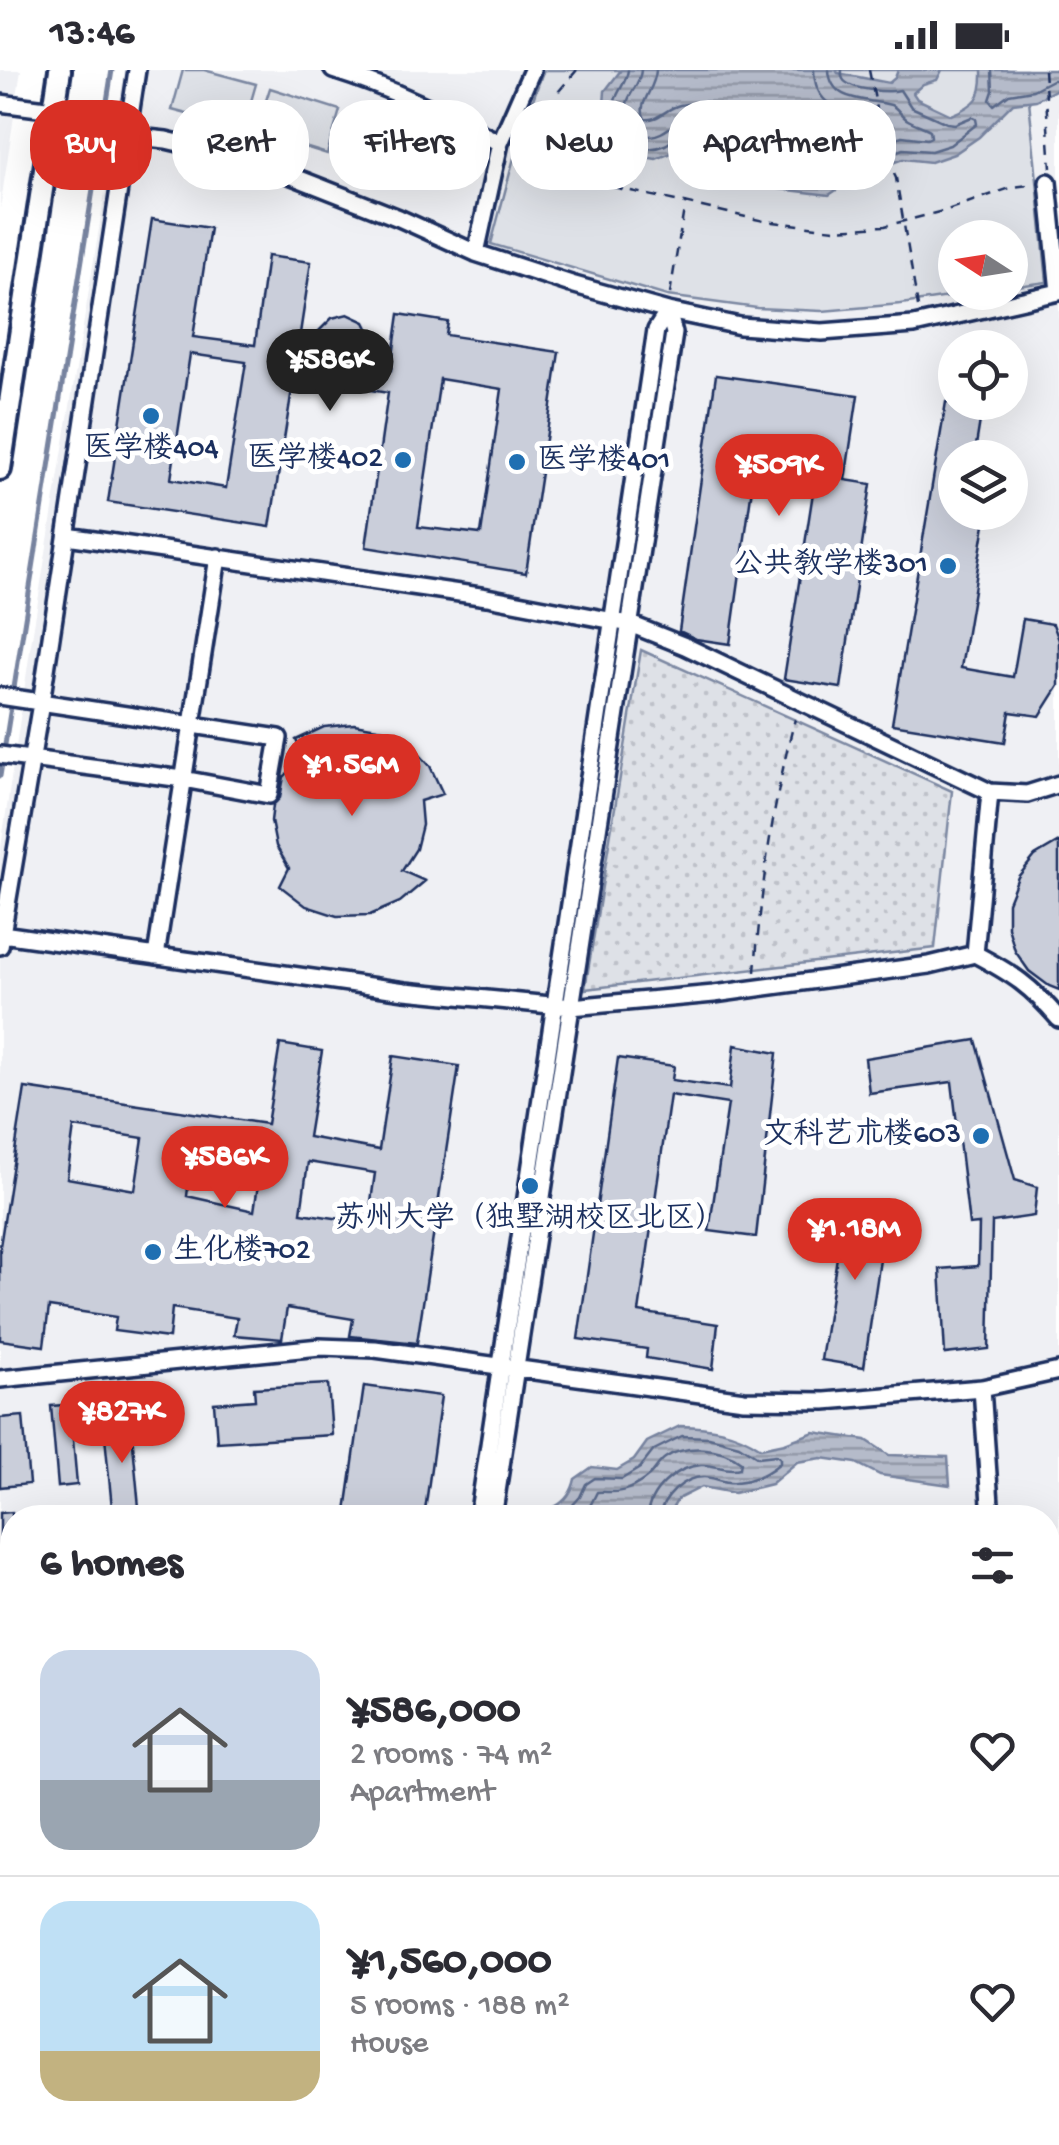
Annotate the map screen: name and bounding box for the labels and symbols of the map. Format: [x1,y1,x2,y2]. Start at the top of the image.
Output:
north arrow [938,220,1028,310]
pin: ¥586K [260,329,400,414]
marker: 医学楼404 [140,405,162,427]
place label: 医学楼404 [83,431,219,468]
pin: ¥509K [709,434,849,519]
place label: 医学楼402 [247,441,383,478]
place label: 医学楼401 [537,443,670,480]
marker: 医学楼402 [392,449,414,471]
marker: 医学楼401 [506,451,528,473]
place label: 公共教学楼301 [733,547,928,584]
marker: 公共教学楼301 [937,555,959,577]
pin: ¥1.56M [271,734,433,819]
place label: 文科艺术楼603 [763,1117,961,1154]
marker: 文科艺术楼603 [970,1125,992,1147]
pin: ¥586K [155,1126,295,1211]
marker: 苏州大学（独墅湖校区北区） [519,1175,541,1197]
pin: ¥1.18M [774,1198,936,1283]
place label: 苏州大学（独墅湖校区北区） [335,1201,725,1238]
place label: 生化楼702 [173,1233,310,1270]
marker: 生化楼702 [142,1241,164,1263]
pin: ¥827K [52,1381,192,1466]

